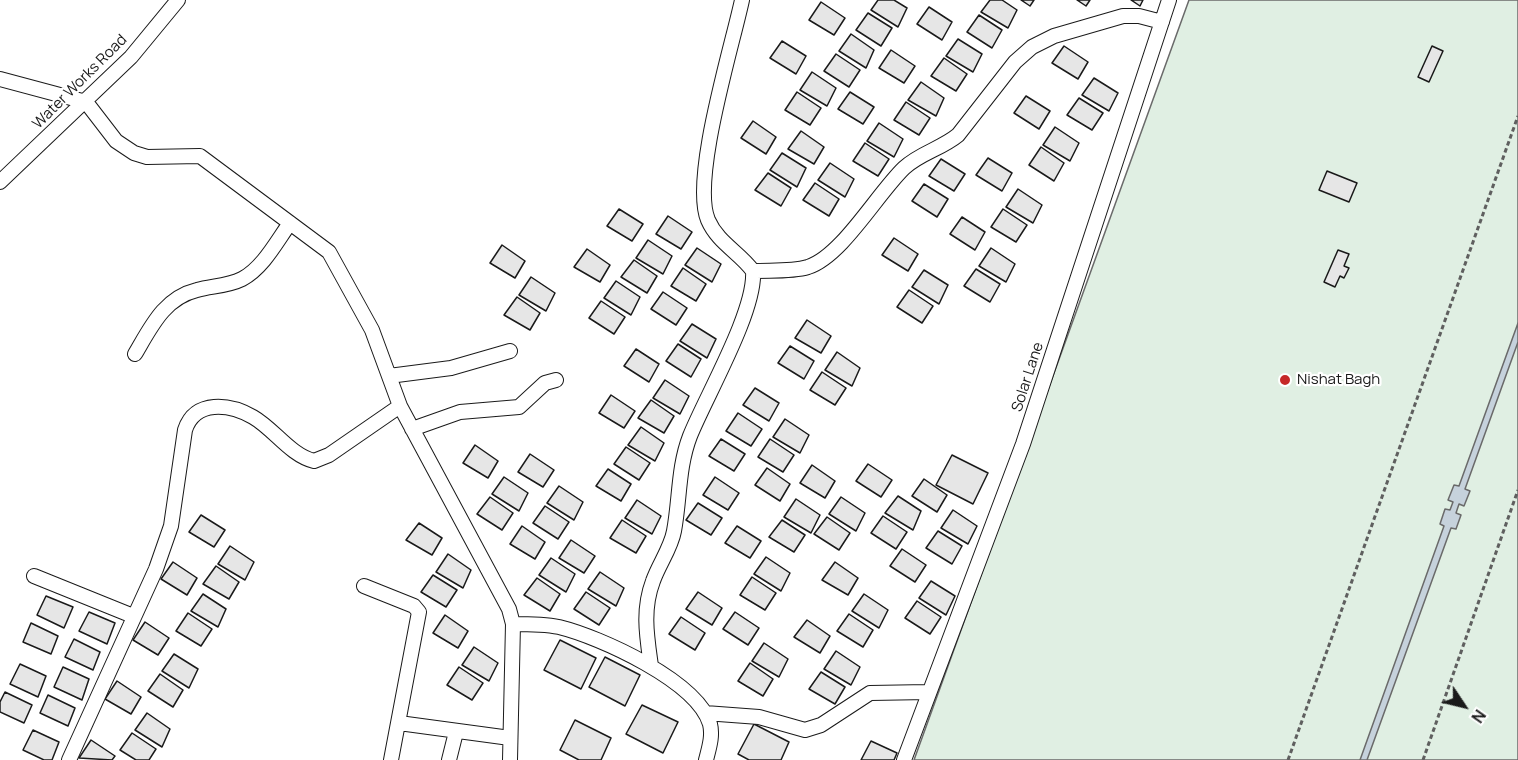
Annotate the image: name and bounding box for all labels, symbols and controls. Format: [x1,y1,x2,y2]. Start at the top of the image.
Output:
street label: Water Works Road [29,31,131,133]
street label: Solar Lane [1008,340,1048,414]
place label: Nishat Bagh [1297,371,1380,389]
marker: Nishat Bagh [1278,373,1292,387]
north arrow [1434,676,1494,736]
text: N [1466,705,1491,727]

